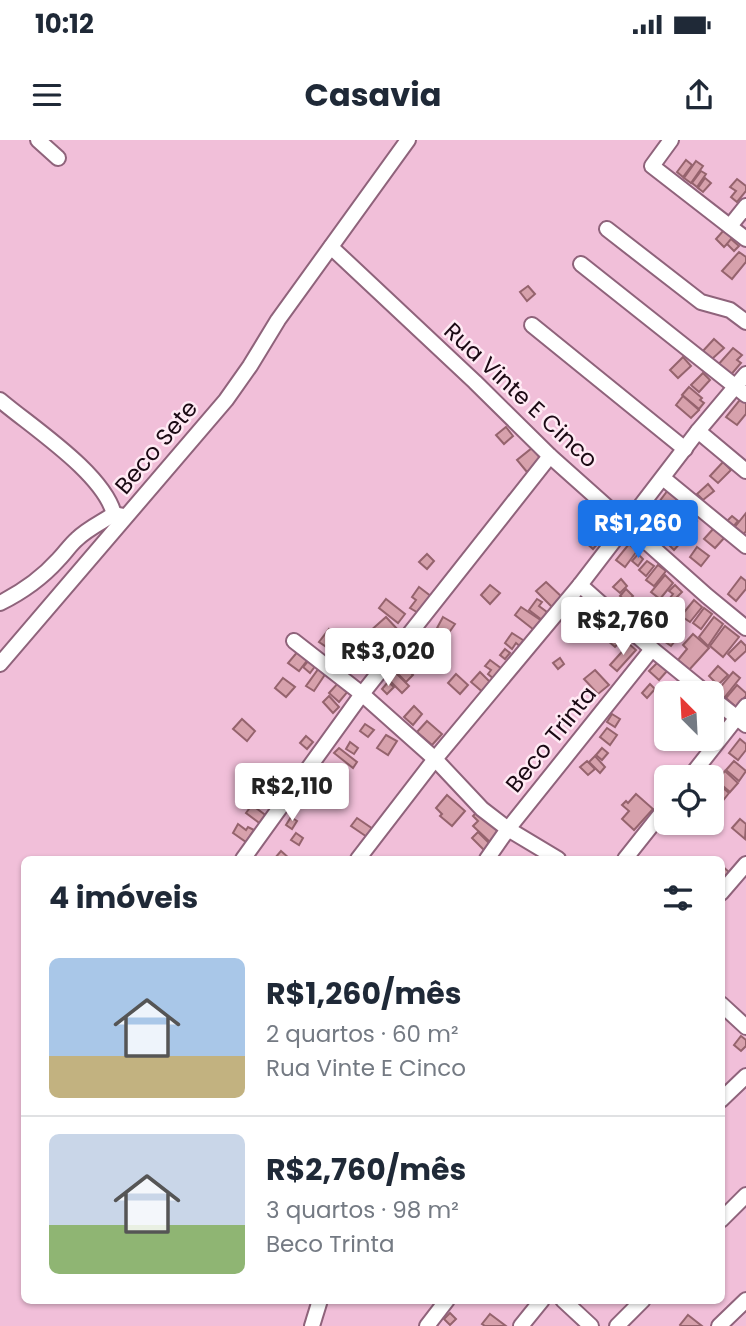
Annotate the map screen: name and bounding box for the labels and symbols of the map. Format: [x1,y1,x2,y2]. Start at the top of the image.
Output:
street label: Rua Vinte E Cinco [437,315,605,475]
street label: Beco Sete [107,393,205,501]
pin: R$1,260 [573,500,703,560]
pin: R$2,760 [558,598,688,657]
pin: R$3,020 [323,629,453,688]
street label: Beco Trinta [498,679,604,799]
north arrow [654,681,724,751]
pin: R$2,110 [227,764,357,823]

